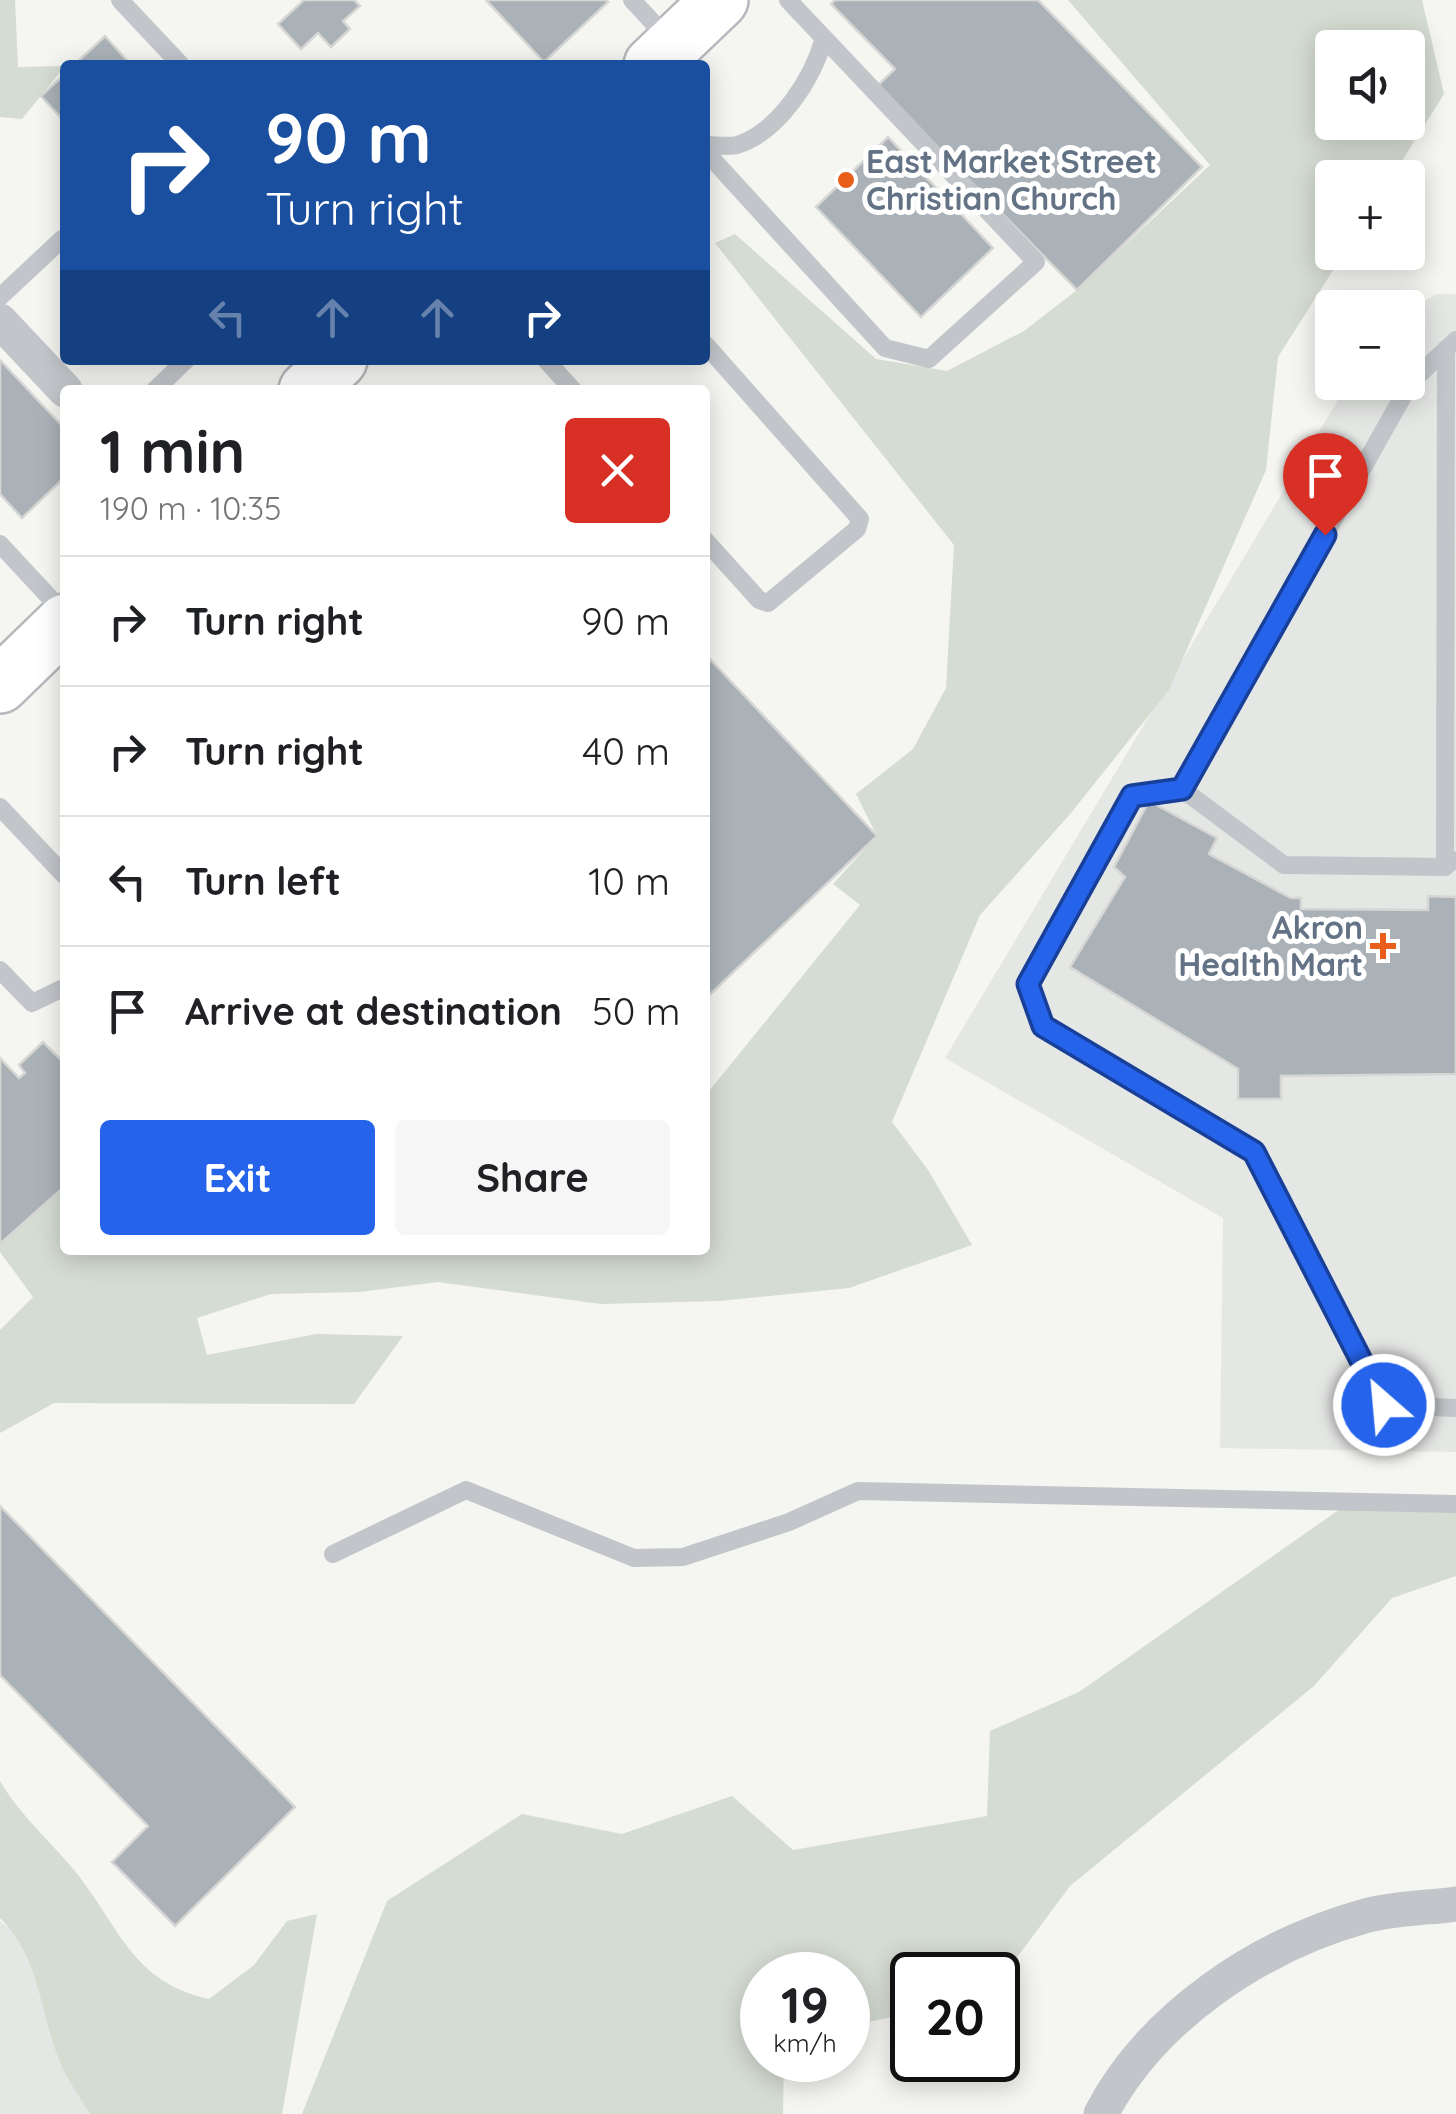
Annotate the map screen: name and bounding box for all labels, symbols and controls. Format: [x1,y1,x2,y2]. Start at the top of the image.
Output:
map controls [1315,30,1425,400]
button: sound [1315,30,1425,140]
text: 90 m [265,93,432,181]
icon: right [100,100,230,230]
place label: East Market Street Christian Church [866,141,1157,218]
button: + [1315,160,1425,270]
marker: East Market Street Christian Church [835,169,857,191]
text: Turn right [265,180,464,236]
icon: left [200,290,255,345]
icon: ahead [305,290,360,345]
icon: ahead [410,290,465,345]
icon: right [515,290,570,345]
button: − [1315,290,1425,400]
text: 1 min [100,413,245,488]
button: close [565,418,670,523]
pin [1283,433,1368,536]
icon: arrive [1298,448,1353,503]
text: 190 m · 10:35 [100,488,281,528]
icon: right [100,594,155,649]
text: Turn right [185,597,364,645]
text: 90 m [581,597,670,645]
icon: right [100,724,155,779]
text: Turn right [185,727,364,775]
text: 40 m [582,727,670,775]
icon: left [100,854,155,909]
text: Turn left [185,857,341,905]
text: 10 m [588,857,670,905]
place label: Akron Health Mart [1178,907,1363,984]
marker: Akron Health Mart [1372,935,1394,957]
icon: arrive [100,984,155,1039]
text: Arrive at destination [185,987,562,1035]
text: 50 m [592,987,680,1035]
button: Exit [100,1120,375,1235]
button: Share [395,1120,670,1235]
position arrow [1332,1353,1436,1457]
speed limit sign: 20 [890,1952,1020,2082]
text: 19 [781,1973,829,2036]
text: km/h [773,2027,837,2058]

